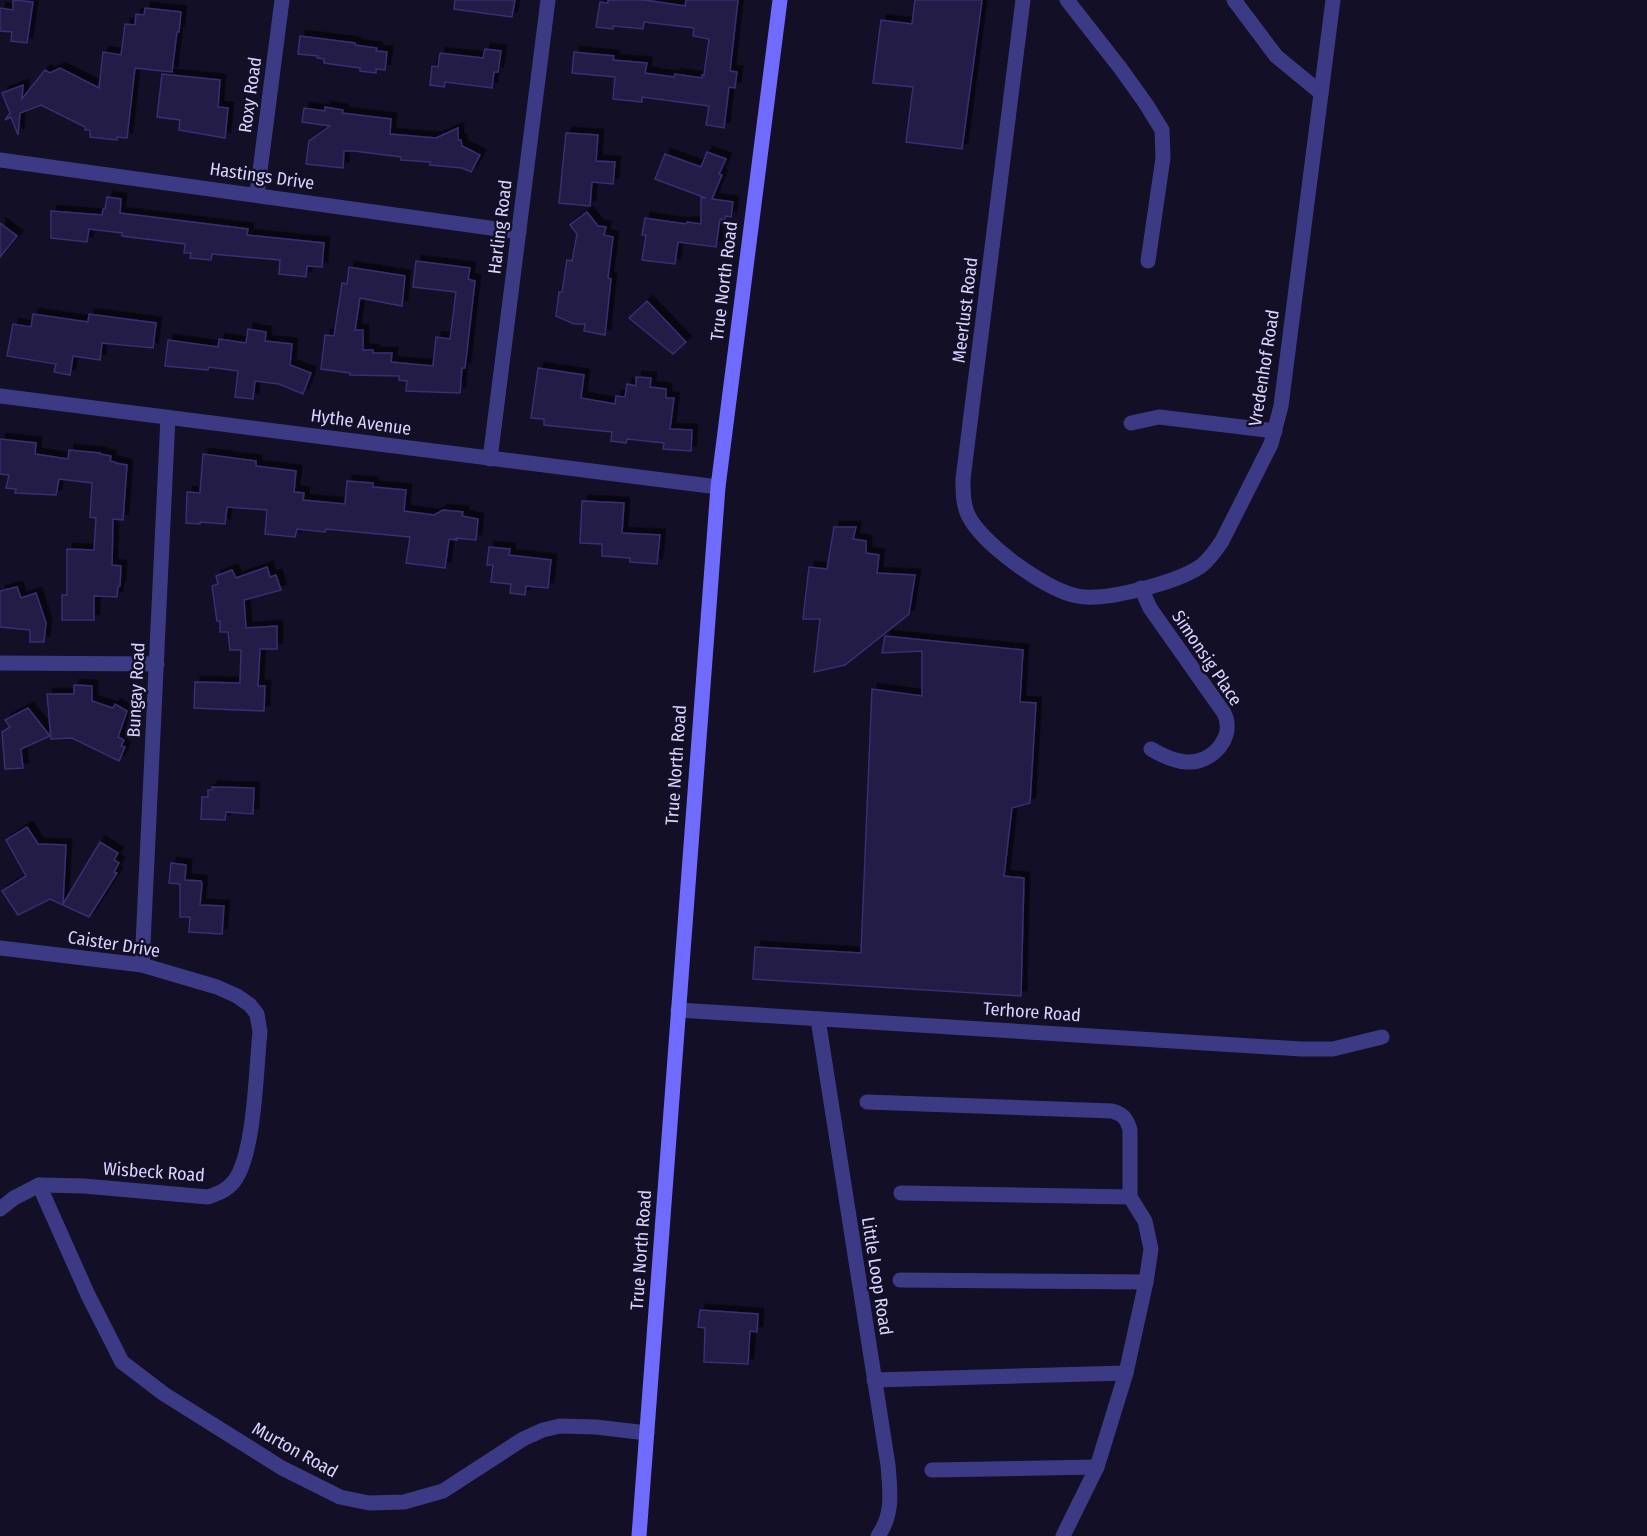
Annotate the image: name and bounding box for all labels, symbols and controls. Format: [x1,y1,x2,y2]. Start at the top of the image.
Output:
street label: Roxy Road [234,56,266,134]
street label: Hastings Drive [208,158,316,194]
street label: Harling Road [483,179,517,275]
street label: True North Road [706,220,742,342]
street label: Meerlust Road [948,256,982,364]
street label: Vredenhof Road [1244,308,1284,428]
street label: Hythe Avenue [309,404,413,440]
street label: Simonsig Place [1167,606,1247,710]
street label: Bungay Road [123,642,149,738]
street label: True North Road [661,704,691,826]
street label: Caister Drive [66,926,162,962]
street label: Terhore Road [983,998,1081,1026]
street label: Wisbeck Road [102,1157,206,1187]
street label: True North Road [626,1189,656,1311]
street label: Little Loop Road [857,1215,897,1337]
street label: Murton Road [248,1417,342,1483]

